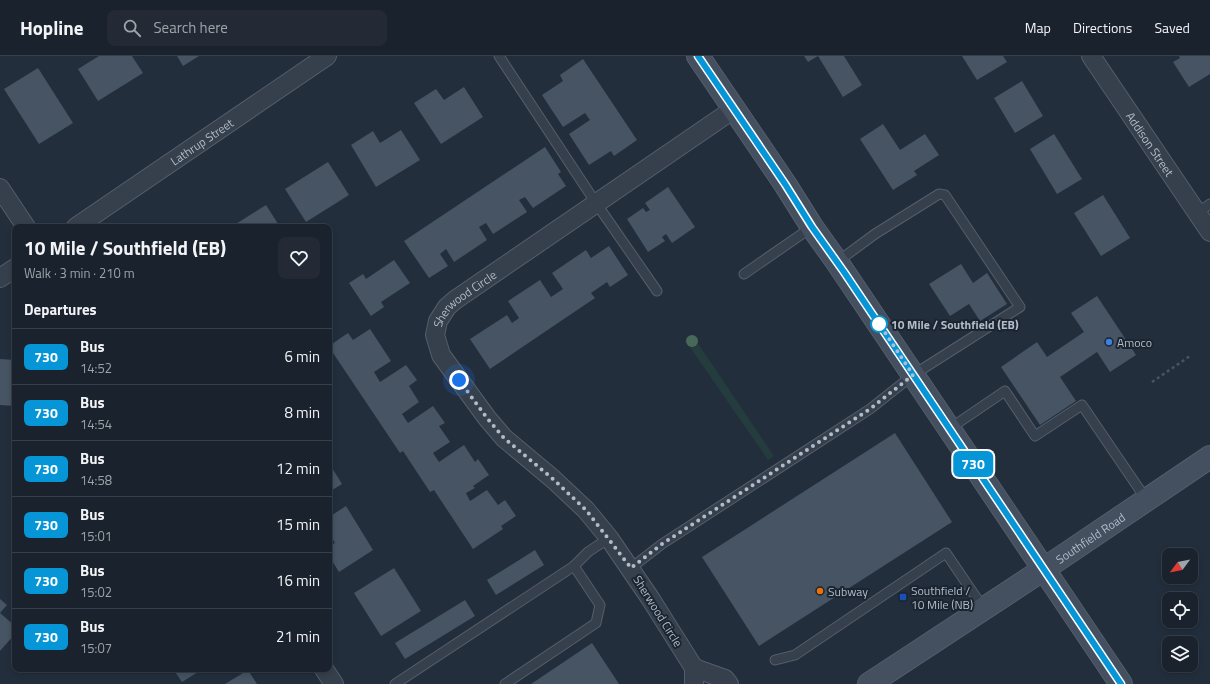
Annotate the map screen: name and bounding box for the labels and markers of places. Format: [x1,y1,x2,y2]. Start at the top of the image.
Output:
marker: 10 Mile / Southfield (EB) [870,315,888,333]
place label: 10 Mile / Southfield (EB) [891,315,1019,334]
place label: Amoco [1117,333,1152,352]
marker: Amoco [1104,337,1114,347]
place label: Southfield / 10 Mile (NB) [911,581,973,614]
place label: Subway [828,582,868,601]
marker: Subway [815,586,825,596]
marker: Southfield / 10 Mile (NB) [898,592,908,602]

